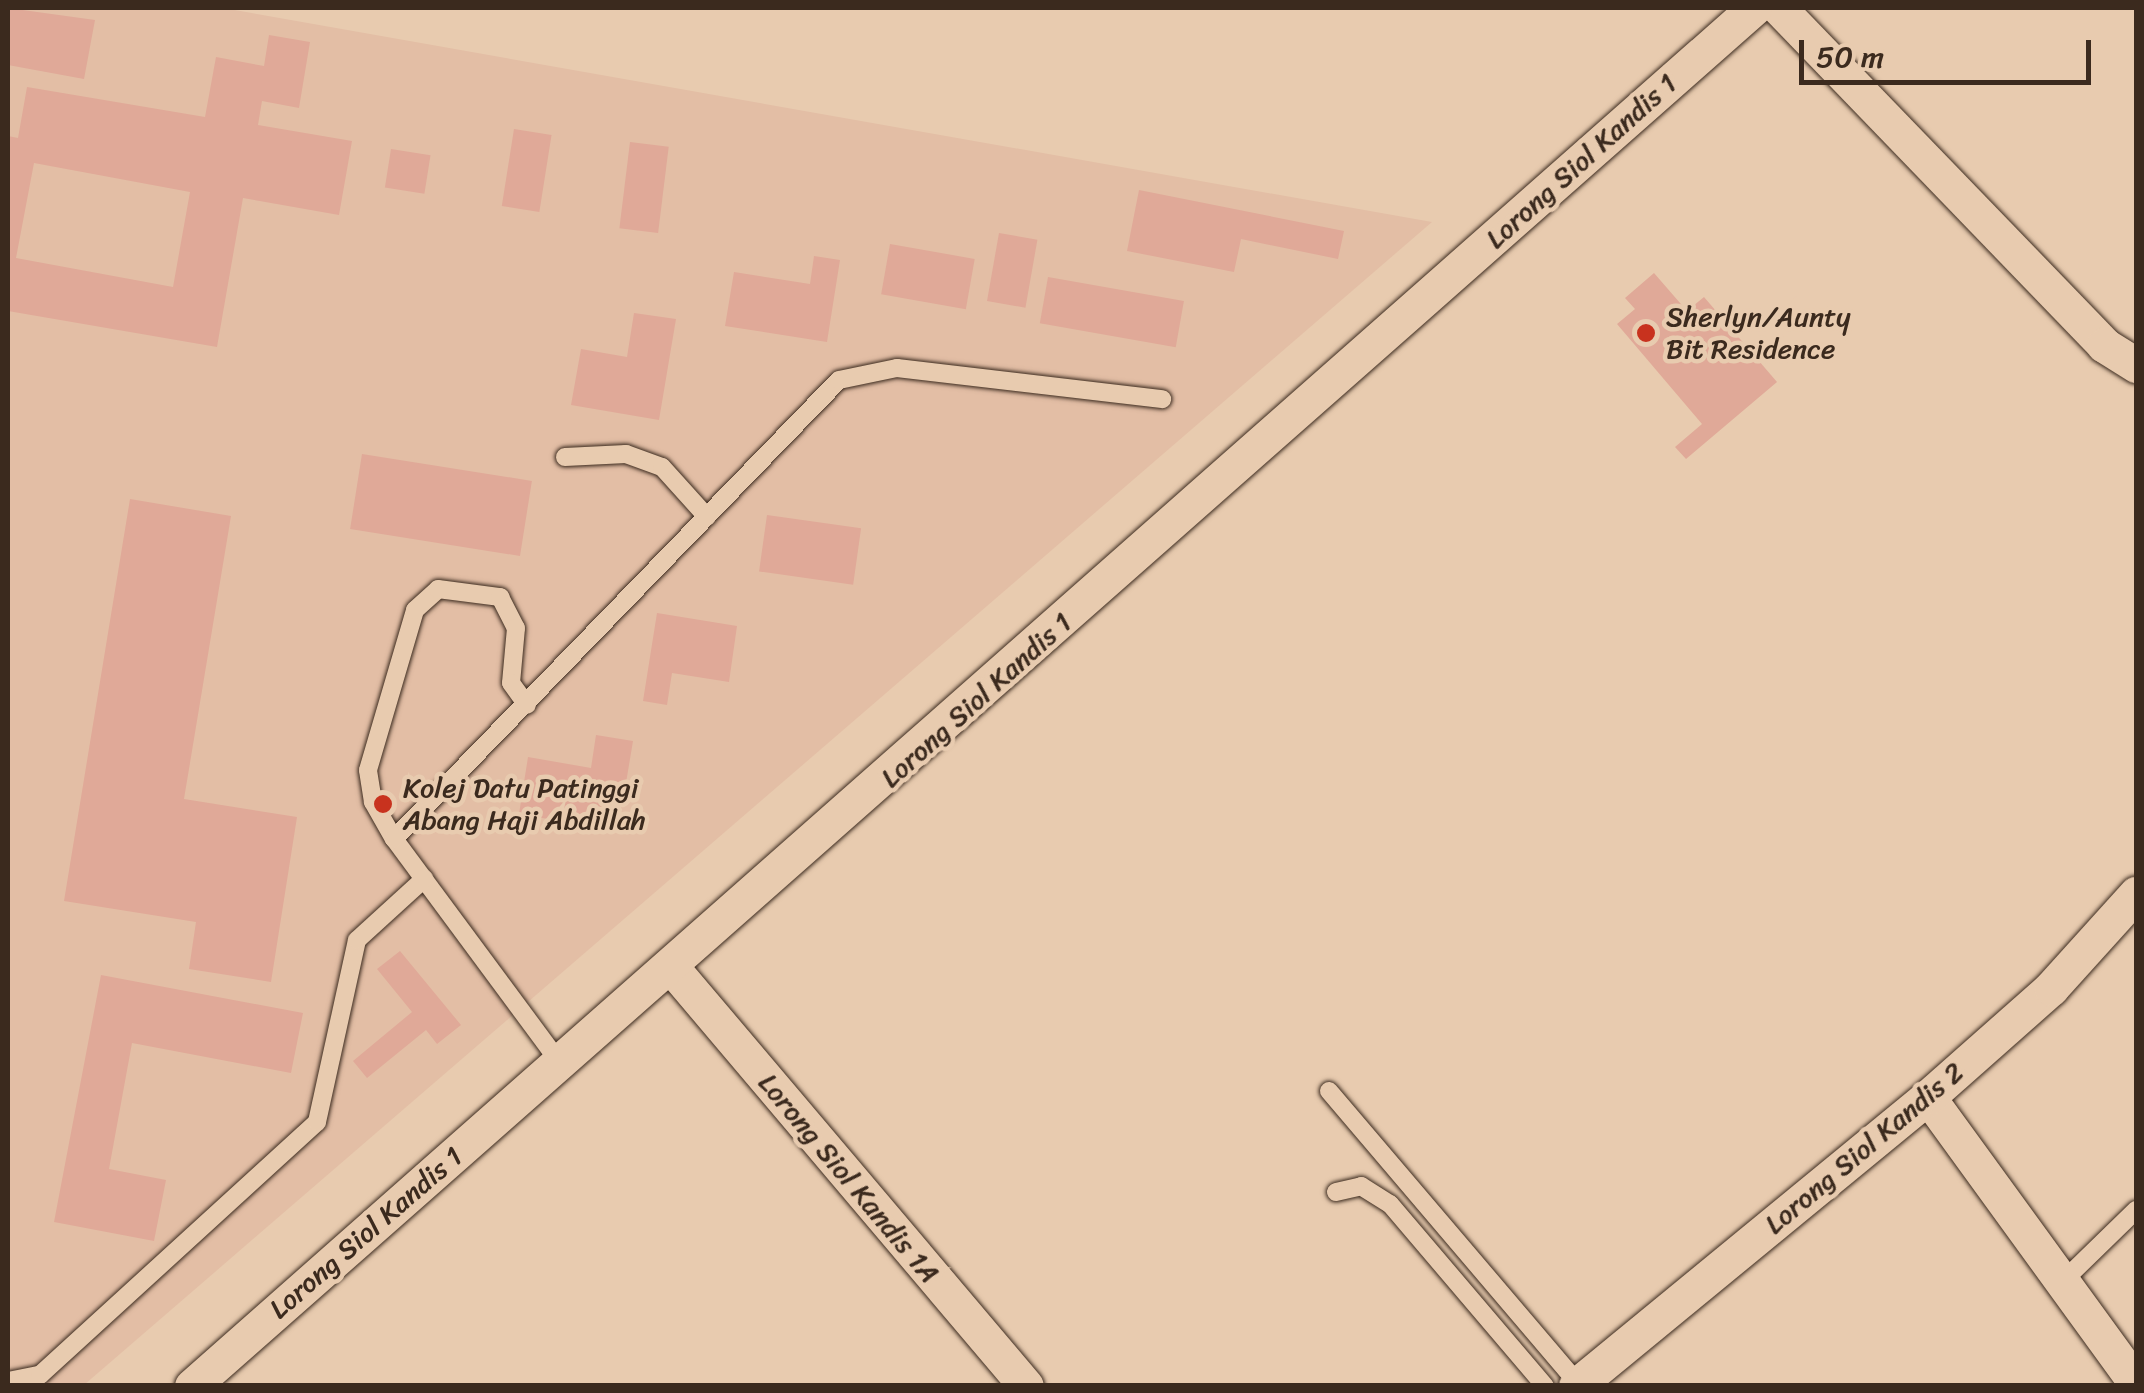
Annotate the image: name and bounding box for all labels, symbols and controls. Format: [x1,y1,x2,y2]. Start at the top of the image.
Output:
scale bar [1804,20,2096,82]
text: 50 m [1816,30,1884,84]
street label: Lorong Siol Kandis 1 [1479,67,1683,255]
place label: Sherlyn/Aunty Bit Residence [1666,300,1851,366]
marker: Sherlyn/Aunty Bit Residence [1635,322,1657,344]
street label: Lorong Siol Kandis 1 [874,606,1078,794]
place label: Kolej Datu Patinggi Abang Haji Abdillah [403,771,646,837]
marker: Kolej Datu Patinggi Abang Haji Abdillah [372,793,394,815]
street label: Lorong Siol Kandis 2 [1758,1056,1970,1240]
street label: Lorong Siol Kandis 1A [752,1067,946,1289]
street label: Lorong Siol Kandis 1 [263,1140,469,1326]

